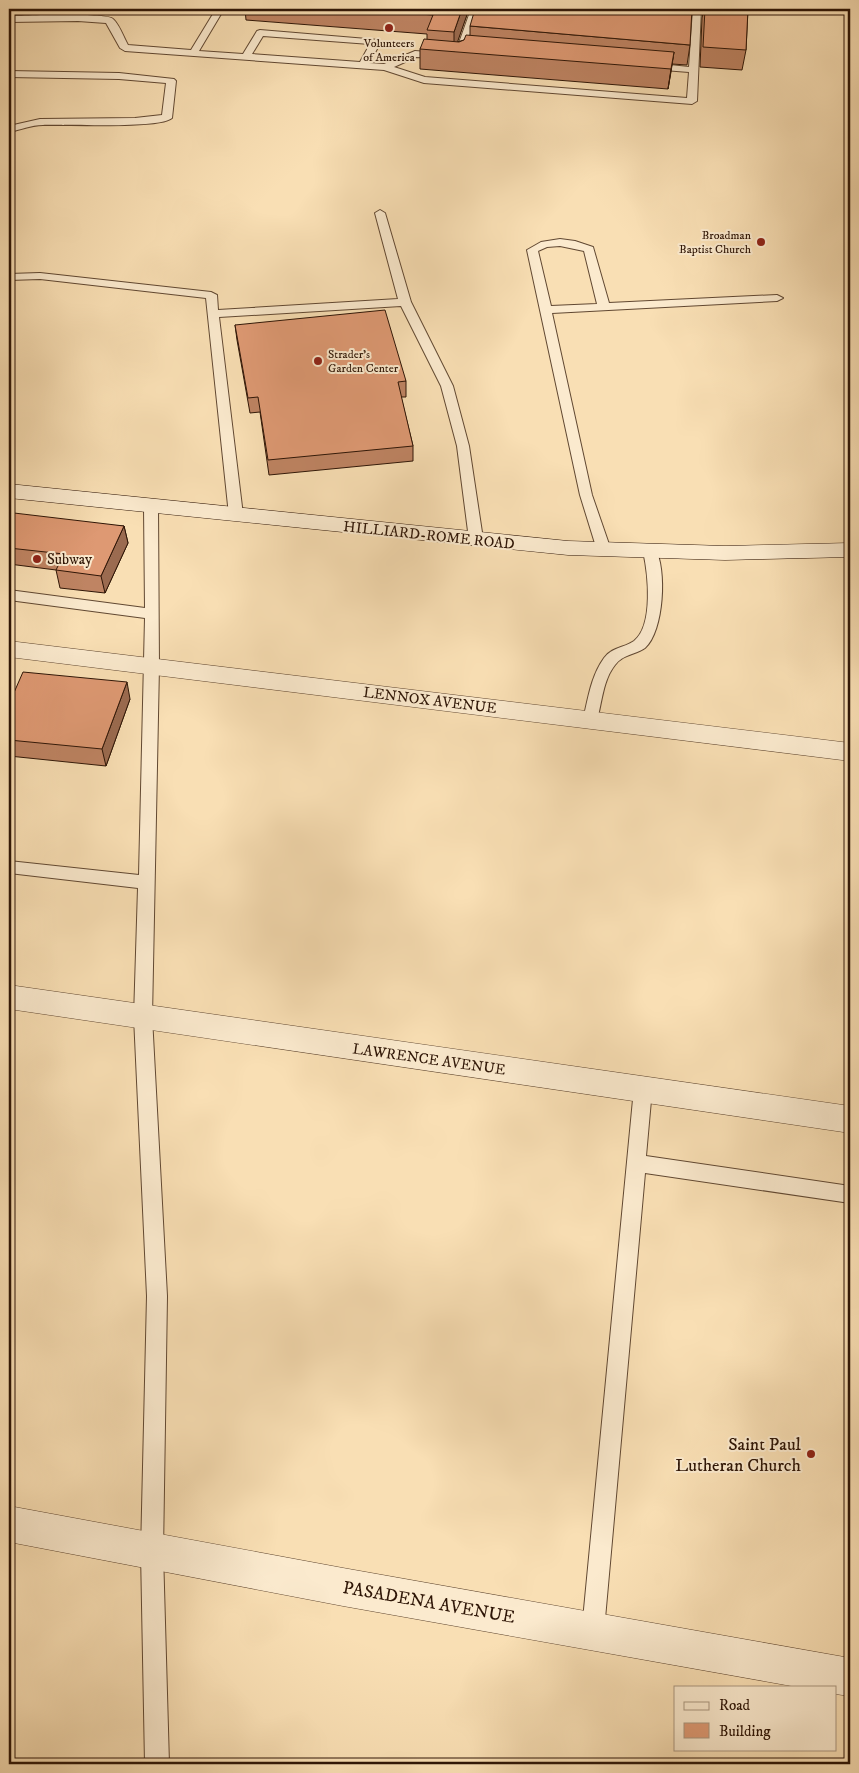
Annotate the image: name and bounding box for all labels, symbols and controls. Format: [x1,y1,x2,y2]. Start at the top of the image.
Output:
marker: Volunteers of America [383,22,395,34]
place label: Volunteers of America [363,36,416,65]
place label: Broadman Baptist Church [679,228,752,257]
marker: Broadman Baptist Church [755,236,767,248]
place label: Strader's Garden Center [328,347,399,376]
marker: Strader's Garden Center [312,355,324,367]
street label: HILLIARD-ROME ROAD [342,517,516,554]
place label: Subway [47,550,93,569]
marker: Subway [31,553,43,565]
street label: LENNOX AVENUE [362,683,498,718]
street label: LAWRENCE AVENUE [351,1039,507,1080]
place label: Saint Paul Lutheran Church [675,1434,802,1477]
marker: Saint Paul Lutheran Church [805,1448,817,1460]
street label: PASADENA AVENUE [341,1577,517,1629]
legend [674,1686,836,1750]
text: Road [719,1696,751,1715]
text: Building [719,1722,771,1741]

